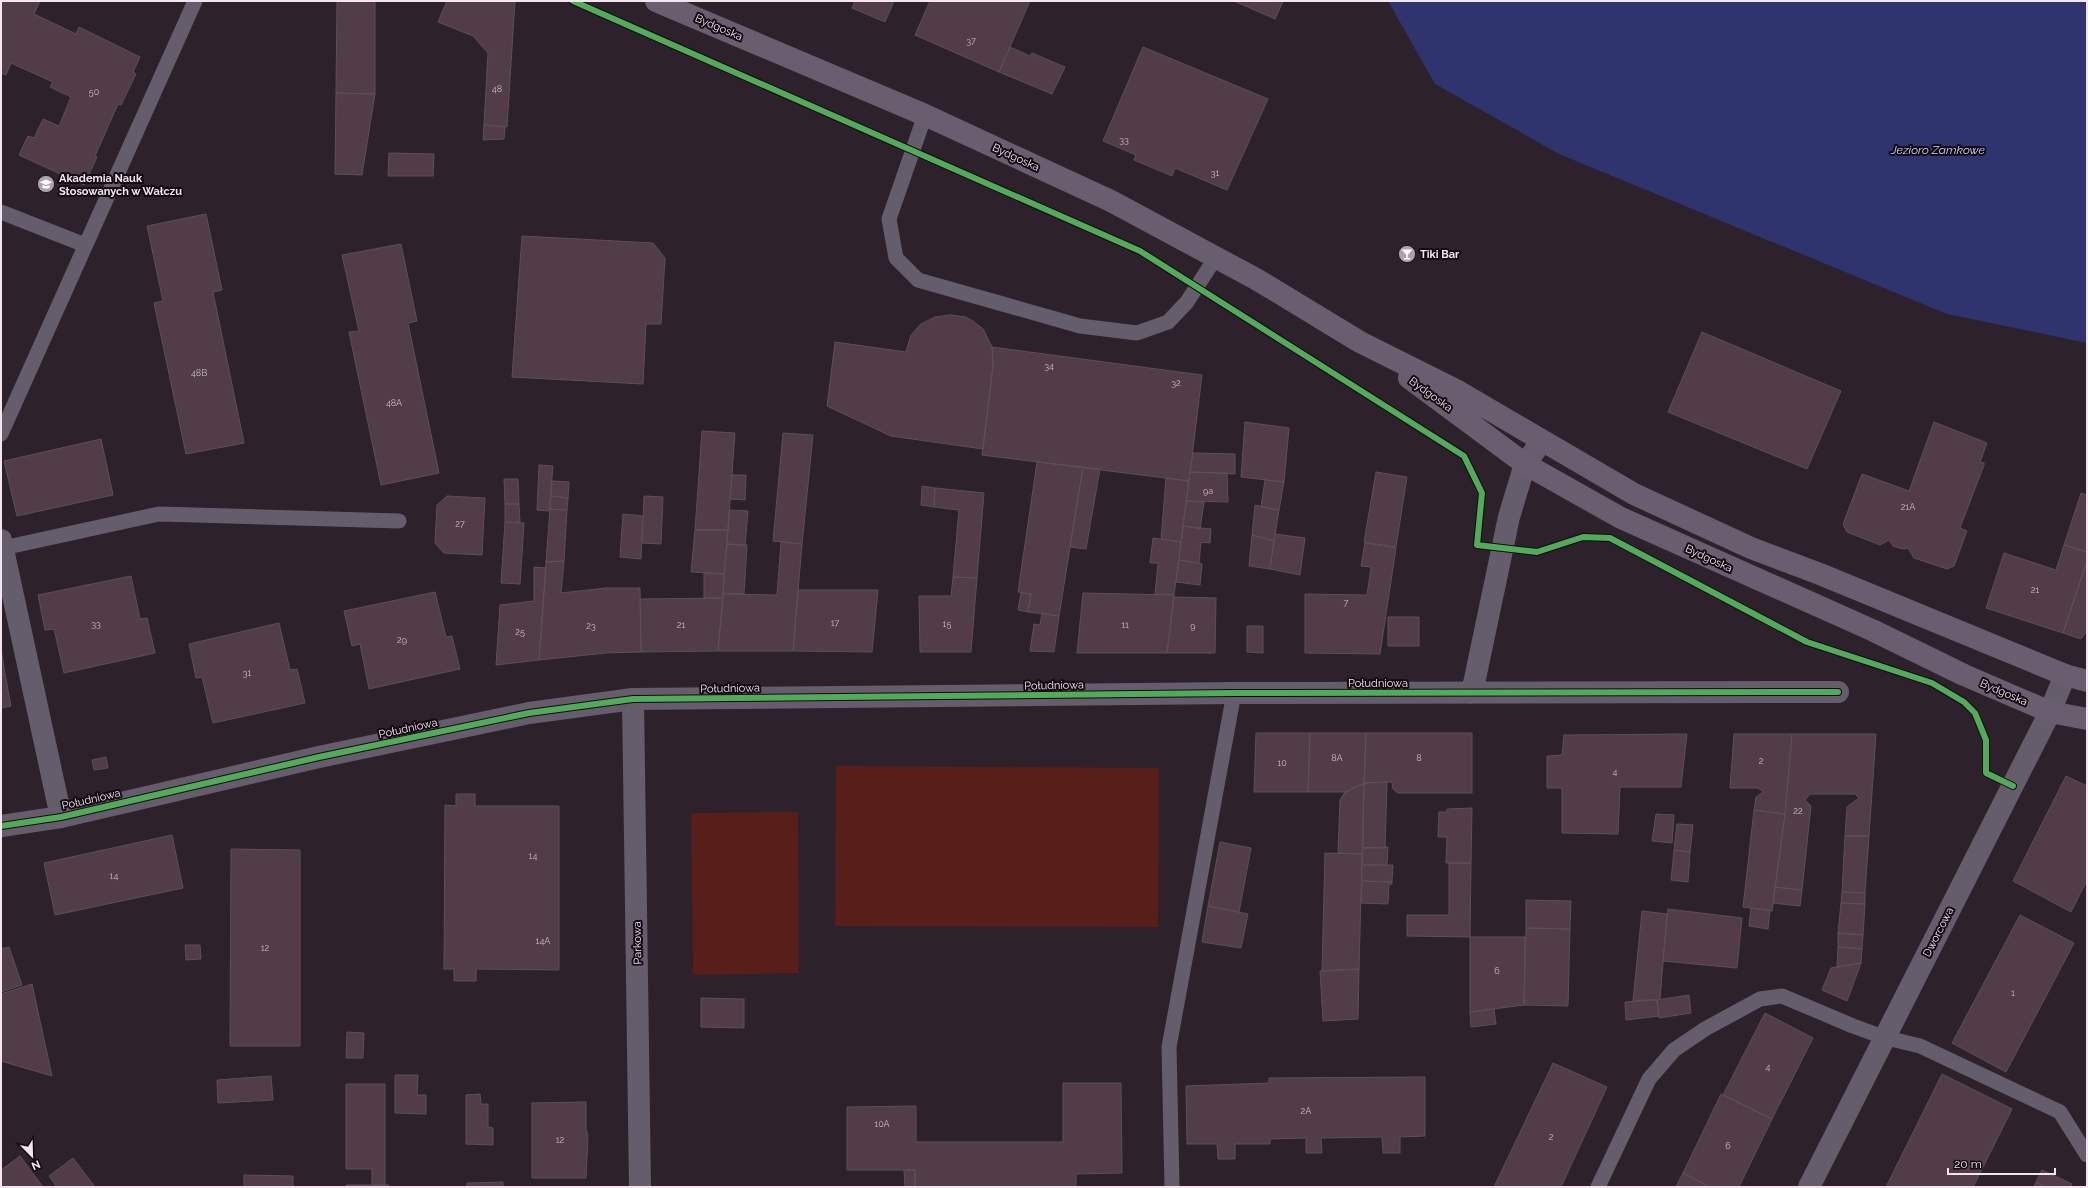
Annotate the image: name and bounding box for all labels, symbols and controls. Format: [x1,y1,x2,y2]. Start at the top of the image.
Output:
street label: Bydgoska [693,12,745,43]
house number: 37 [966,36,976,46]
house number: 48 [492,84,502,94]
house number: 50 [89,87,100,97]
house number: 33 [1119,135,1129,145]
street label: Bydgoska [990,141,1041,174]
water label: Jezioro Zamkowe [1890,143,1986,157]
house number: 31 [1211,168,1219,178]
place label: Akademia Nauk Stosowanych w Wałczu [59,172,182,198]
school or university icon: Akademia Nauk Stosowanych w Wałczu [36,174,56,194]
bar icon: Tiki Bar [1397,244,1417,264]
place label: Tiki Bar [1420,248,1460,261]
house number: 34 [1044,361,1054,371]
house number: 48B [191,368,207,378]
street label: Bydgoska [1407,374,1455,414]
house number: 32 [1171,378,1181,388]
house number: 48A [386,398,402,408]
house number: 9a [1203,486,1213,496]
house number: 21A [1901,502,1915,512]
house number: 27 [455,519,465,529]
street label: Bydgoska [1683,542,1734,575]
house number: 21 [2031,585,2039,595]
house number: 7 [1344,598,1349,608]
house number: 17 [831,618,839,628]
house number: 33 [91,619,101,629]
house number: 15 [943,619,951,629]
house number: 21 [677,620,685,630]
house number: 11 [1121,620,1129,630]
house number: 23 [586,621,596,631]
house number: 9 [1190,621,1196,631]
house number: 25 [515,627,525,637]
house number: 29 [397,635,407,645]
house number: 31 [243,668,251,678]
street label: Południowa [1348,677,1408,690]
street label: Bydgoska [1978,677,2030,708]
street label: Południowa [1024,678,1084,693]
street label: Południowa [700,681,760,696]
street label: Południowa [377,716,439,741]
house number: 8A [1331,753,1343,763]
house number: 8 [1416,753,1422,763]
house number: 2 [1759,756,1764,766]
house number: 10 [1277,758,1287,768]
house number: 4 [1613,767,1618,777]
street label: Południowa [61,786,122,813]
house number: 22 [1793,806,1803,816]
house number: 14 [529,851,537,861]
house number: 14 [110,871,118,881]
street label: Dworcowa [1920,905,1956,959]
street label: Parkowa [631,921,644,965]
house number: 14A [536,936,550,946]
house number: 12 [261,943,270,953]
house number: 6 [1494,966,1500,976]
house number: 1 [2011,988,2015,998]
house number: 4 [1766,1062,1771,1072]
house number: 2A [1301,1106,1311,1116]
house number: 10A [874,1119,890,1129]
house number: 2 [1549,1132,1554,1142]
house number: 12 [556,1135,565,1145]
north arrow [12,1136,52,1176]
house number: 6 [1725,1141,1731,1151]
scale bar [1948,1150,2055,1176]
text: N [29,1157,42,1172]
text: 20 m [1954,1157,1982,1171]

